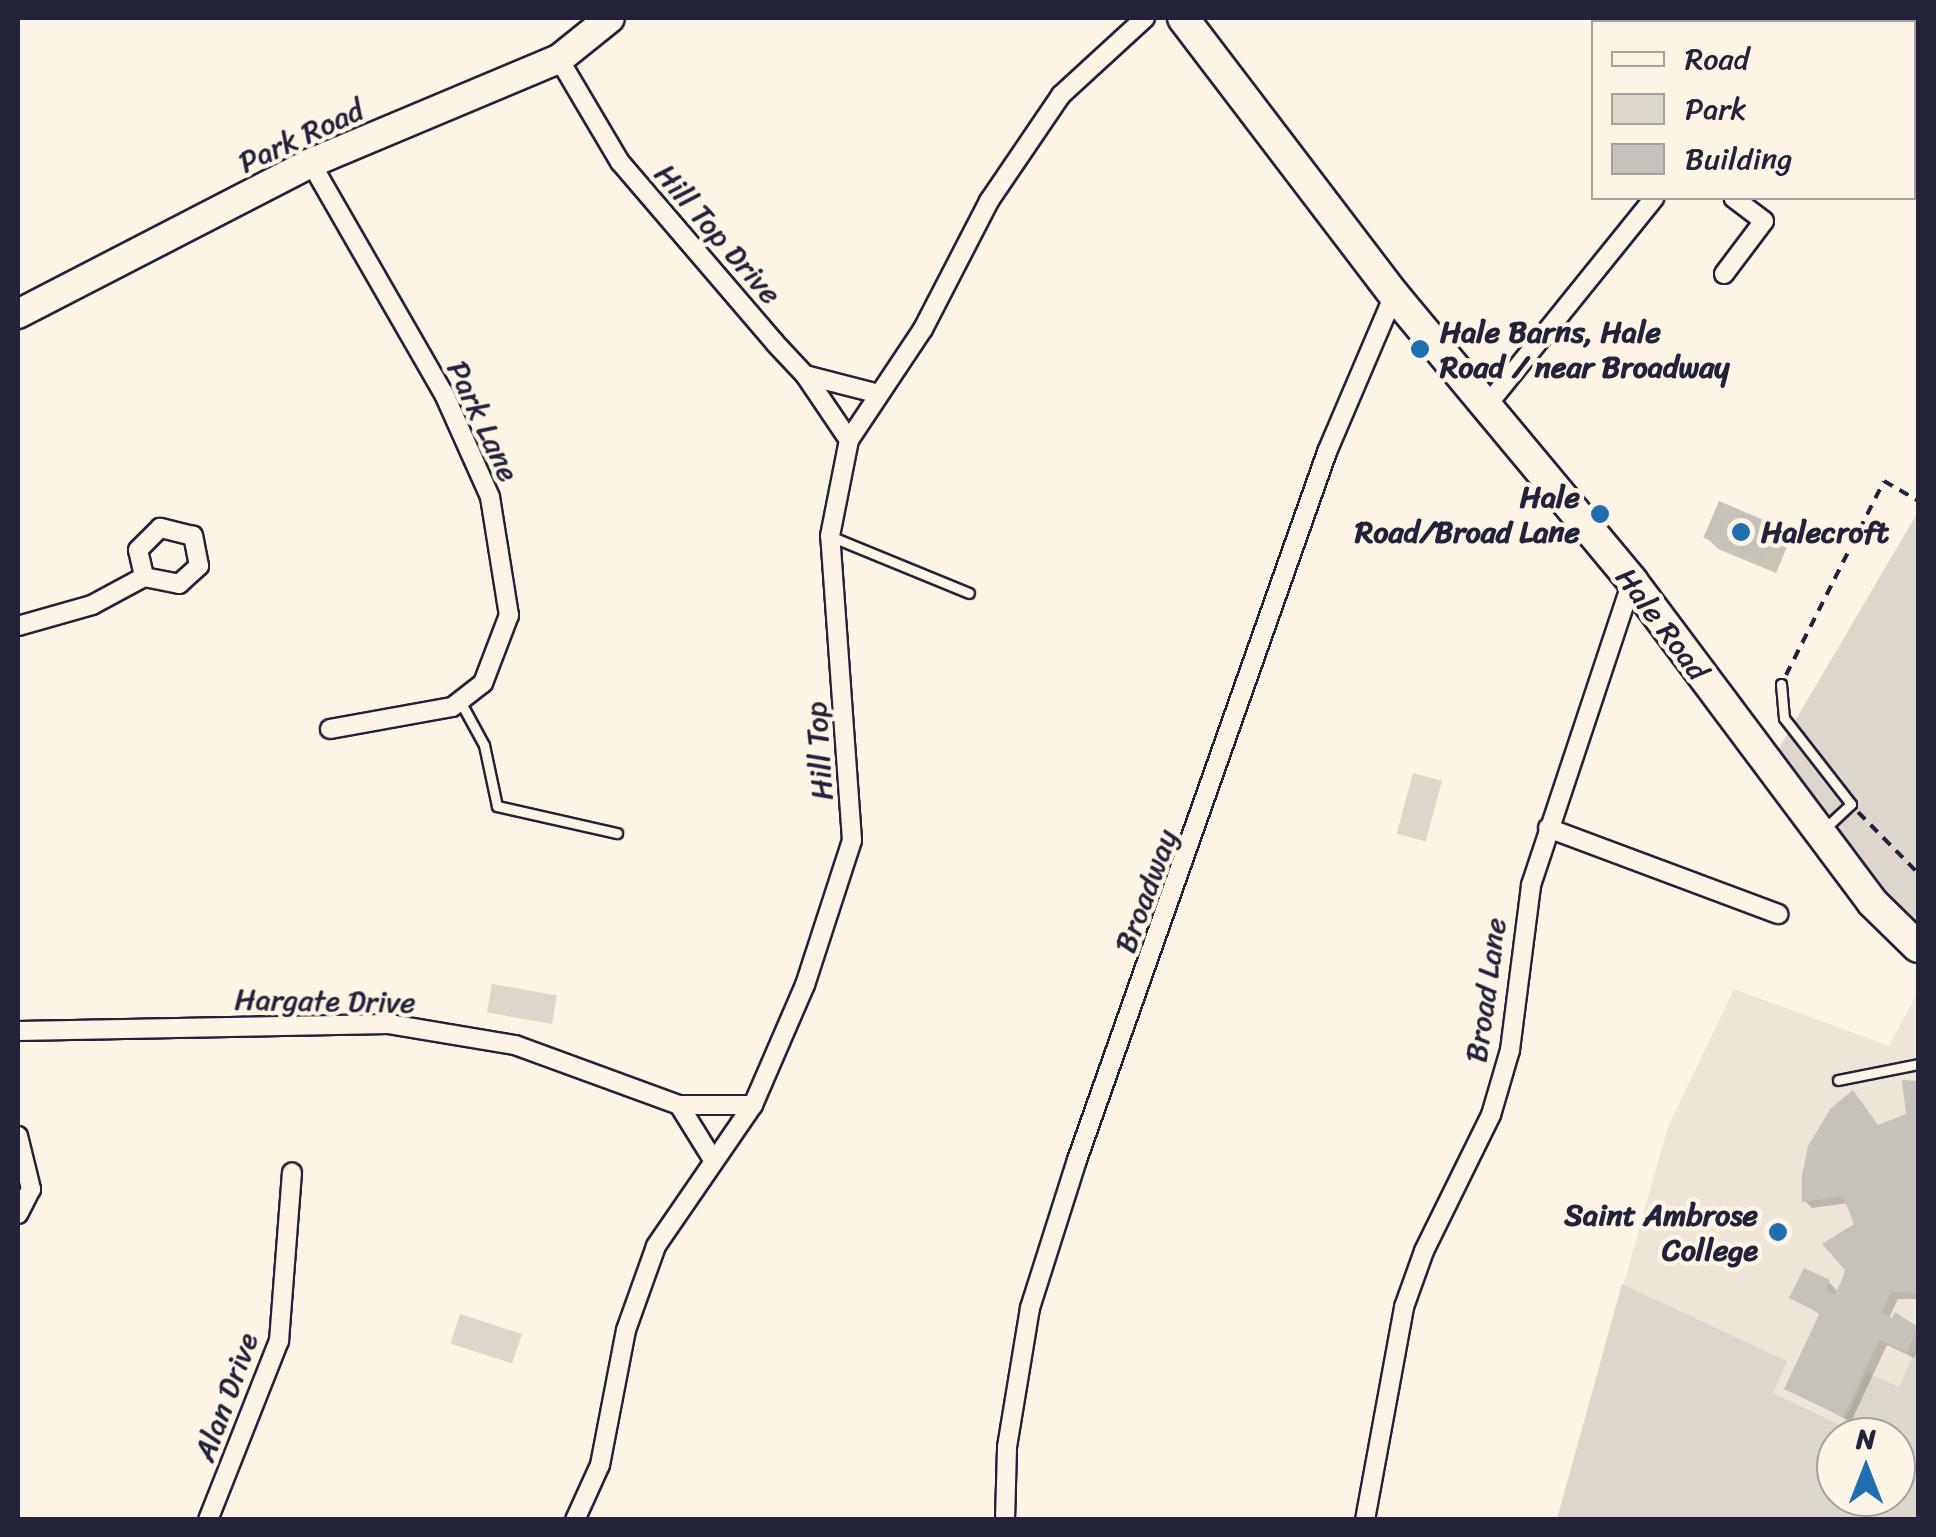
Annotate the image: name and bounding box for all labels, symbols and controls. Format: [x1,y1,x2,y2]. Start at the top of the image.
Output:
legend [1591,20,1916,200]
text: Road [1685,32,1749,86]
text: Park [1685,82,1747,136]
street label: Park Road [233,91,369,181]
text: Building [1685,132,1792,186]
street label: Hill Top Drive [647,156,789,312]
place label: Hale Barns, Hale Road / near Broadway [1440,314,1730,384]
marker: Hale Barns, Hale Road / near Broadway [1409,338,1431,360]
street label: Park Lane [439,355,527,487]
place label: Hale Road/Broad Lane [1355,479,1580,550]
marker: Hale Road/Broad Lane [1589,503,1611,525]
place label: Halecroft [1761,514,1889,550]
marker: Halecroft [1730,521,1752,543]
street label: Hale Road [1608,560,1716,688]
street label: Hill Top [798,700,840,802]
street label: Broadway [1107,824,1185,958]
street label: Broad Lane [1458,915,1514,1065]
street label: Hargate Drive [234,981,416,1021]
place label: Saint Ambrose College [1563,1197,1758,1268]
marker: Saint Ambrose College [1767,1221,1789,1243]
street label: Alan Drive [186,1327,266,1467]
text: N [1856,1414,1876,1463]
north arrow [1816,1417,1916,1517]

